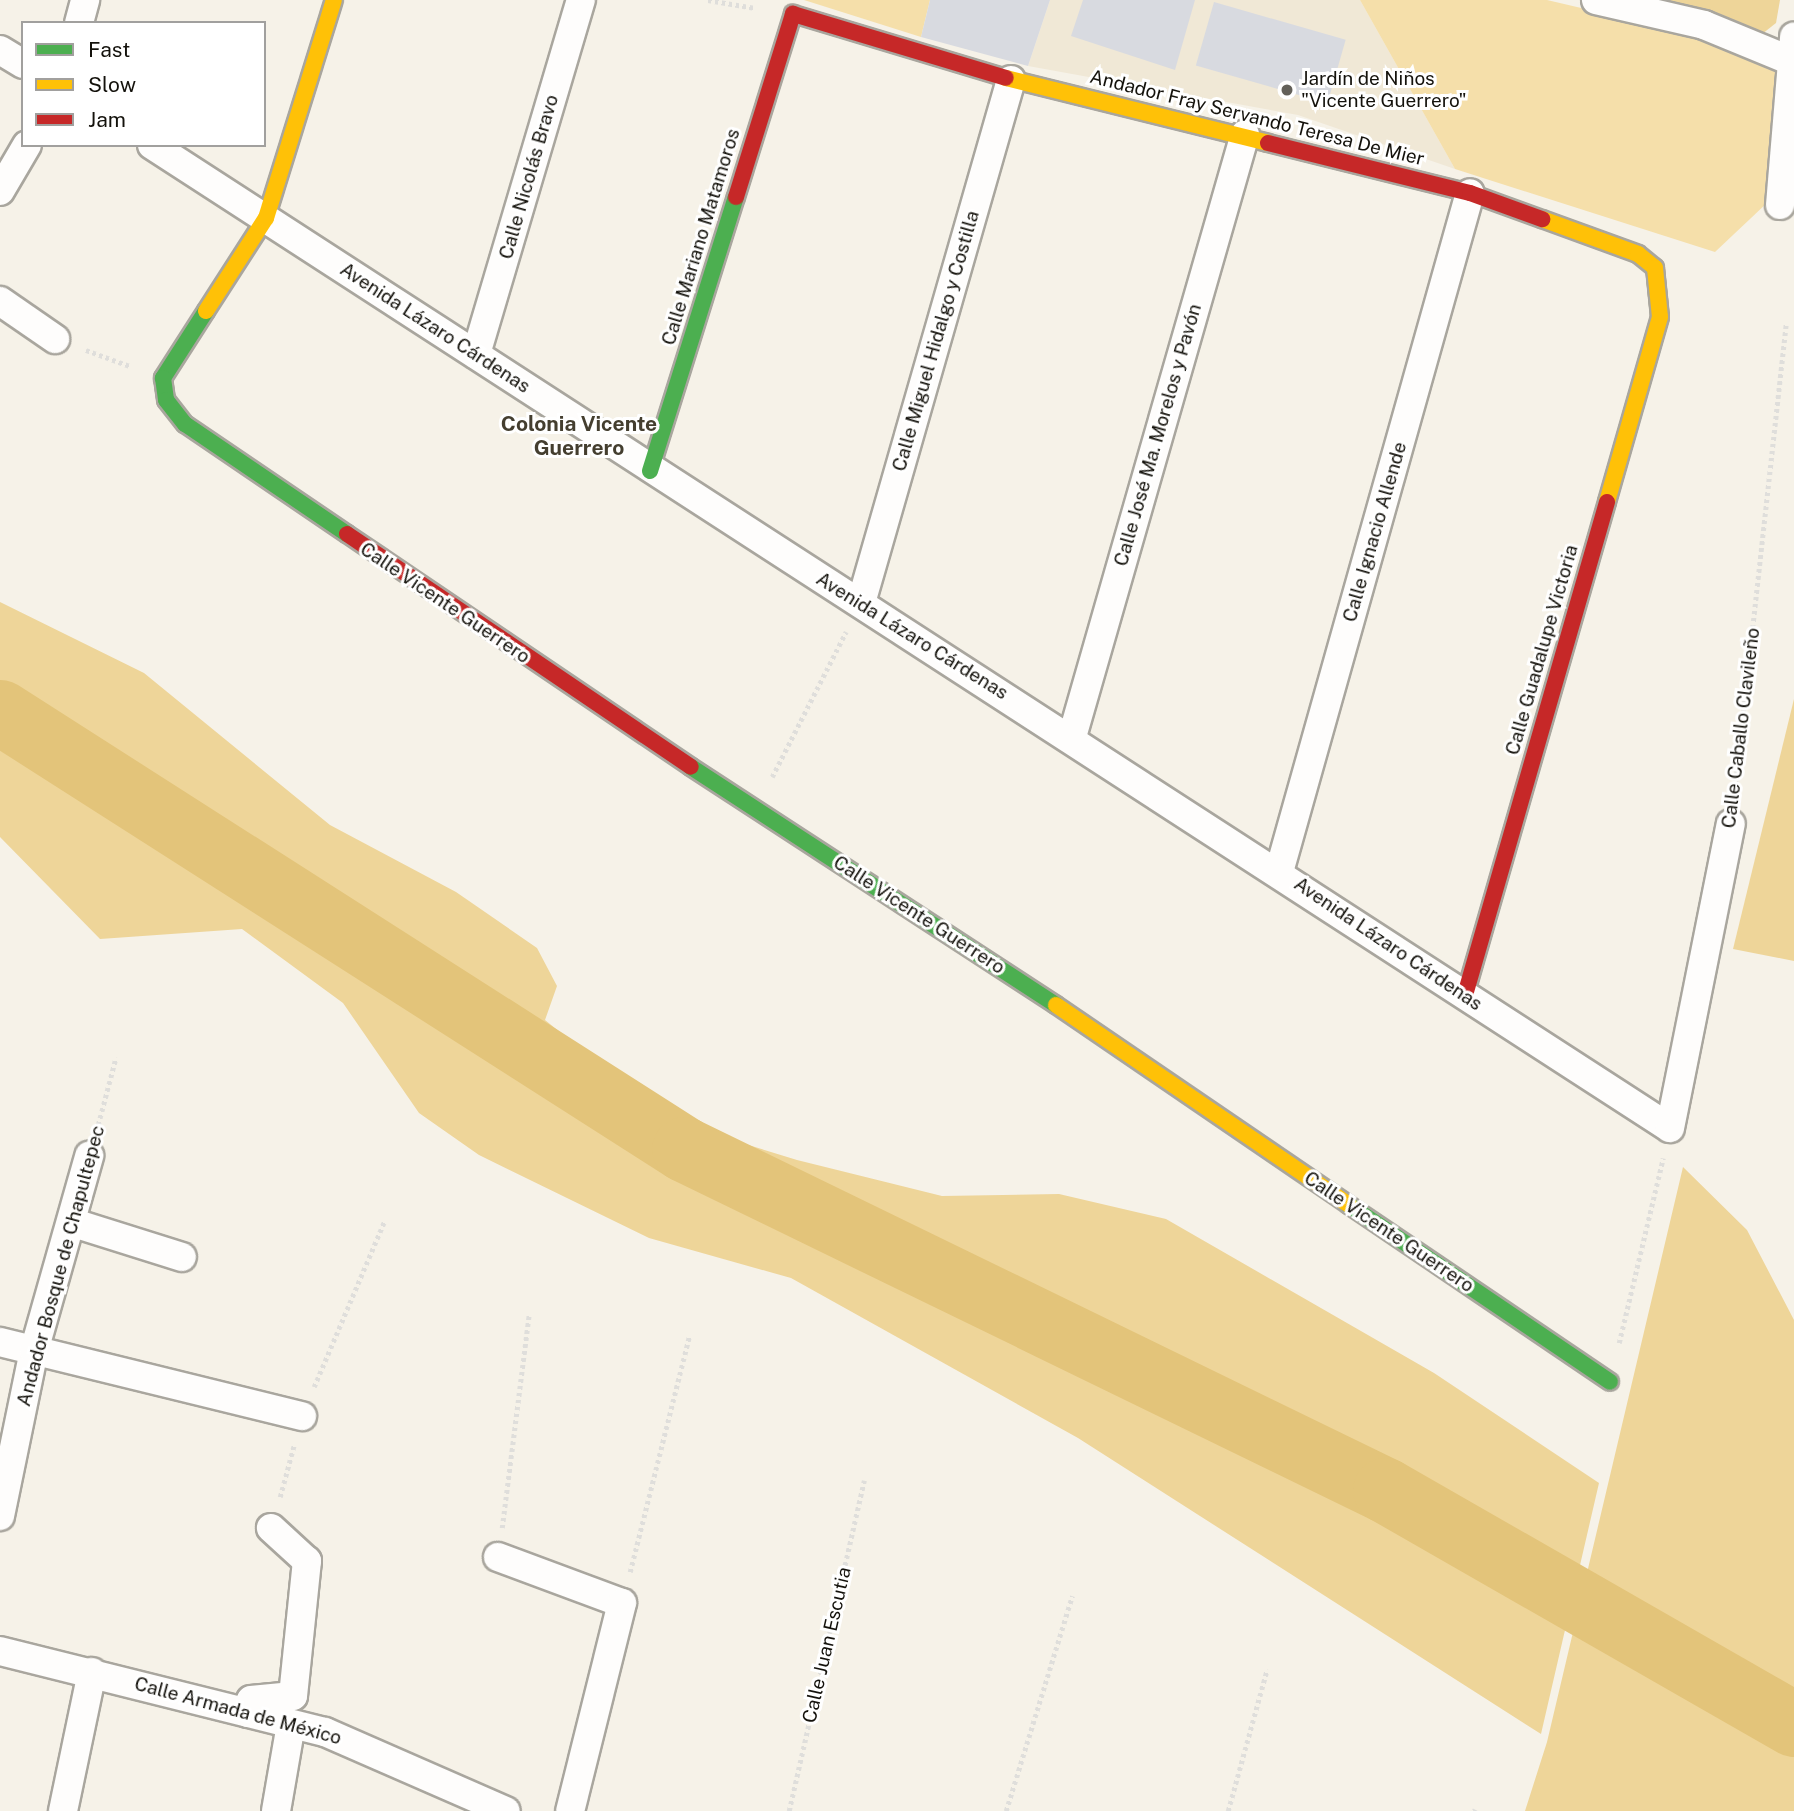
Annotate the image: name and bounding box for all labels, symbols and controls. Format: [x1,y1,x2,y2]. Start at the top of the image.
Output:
legend [21,21,266,147]
text: Fast [88,37,130,62]
street label: Andador Fray Servando Teresa De Mier [1087,65,1427,171]
place label: Jardín de Niños "Vicente Guerrero" [1301,68,1467,112]
text: Slow [88,72,136,97]
marker: Jardín de Niños "Vicente Guerrero" [1279,82,1295,98]
street label: Calle Nicolás Bravo [495,92,563,262]
text: Jam [88,107,126,132]
street label: Calle Mariano Matamoros [657,126,745,348]
street label: Calle Miguel Hidalgo y Costilla [888,208,984,474]
street label: Avenida Lázaro Cárdenas [336,258,534,398]
street label: Calle José Ma. Morelos y Pavón [1109,301,1207,569]
district label: Colonia Vicente Guerrero [501,411,657,461]
street label: Calle Ignacio Allende [1338,439,1412,625]
street label: Calle Vicente Guerrero [356,538,534,668]
street label: Calle Guadalupe Victoria [1501,542,1583,758]
street label: Avenida Lázaro Cárdenas [812,568,1012,704]
street label: Calle Caballo Clavileño [1717,626,1765,830]
street label: Calle Vicente Guerrero [829,851,1009,979]
street label: Avenida Lázaro Cárdenas [1290,873,1486,1015]
street label: Andador Bosque de Chapultepec [12,1123,110,1409]
street label: Calle Vicente Guerrero [1300,1167,1478,1297]
street label: Calle Juan Escutia [798,1565,856,1725]
street label: Calle Armada de México [132,1672,344,1750]

